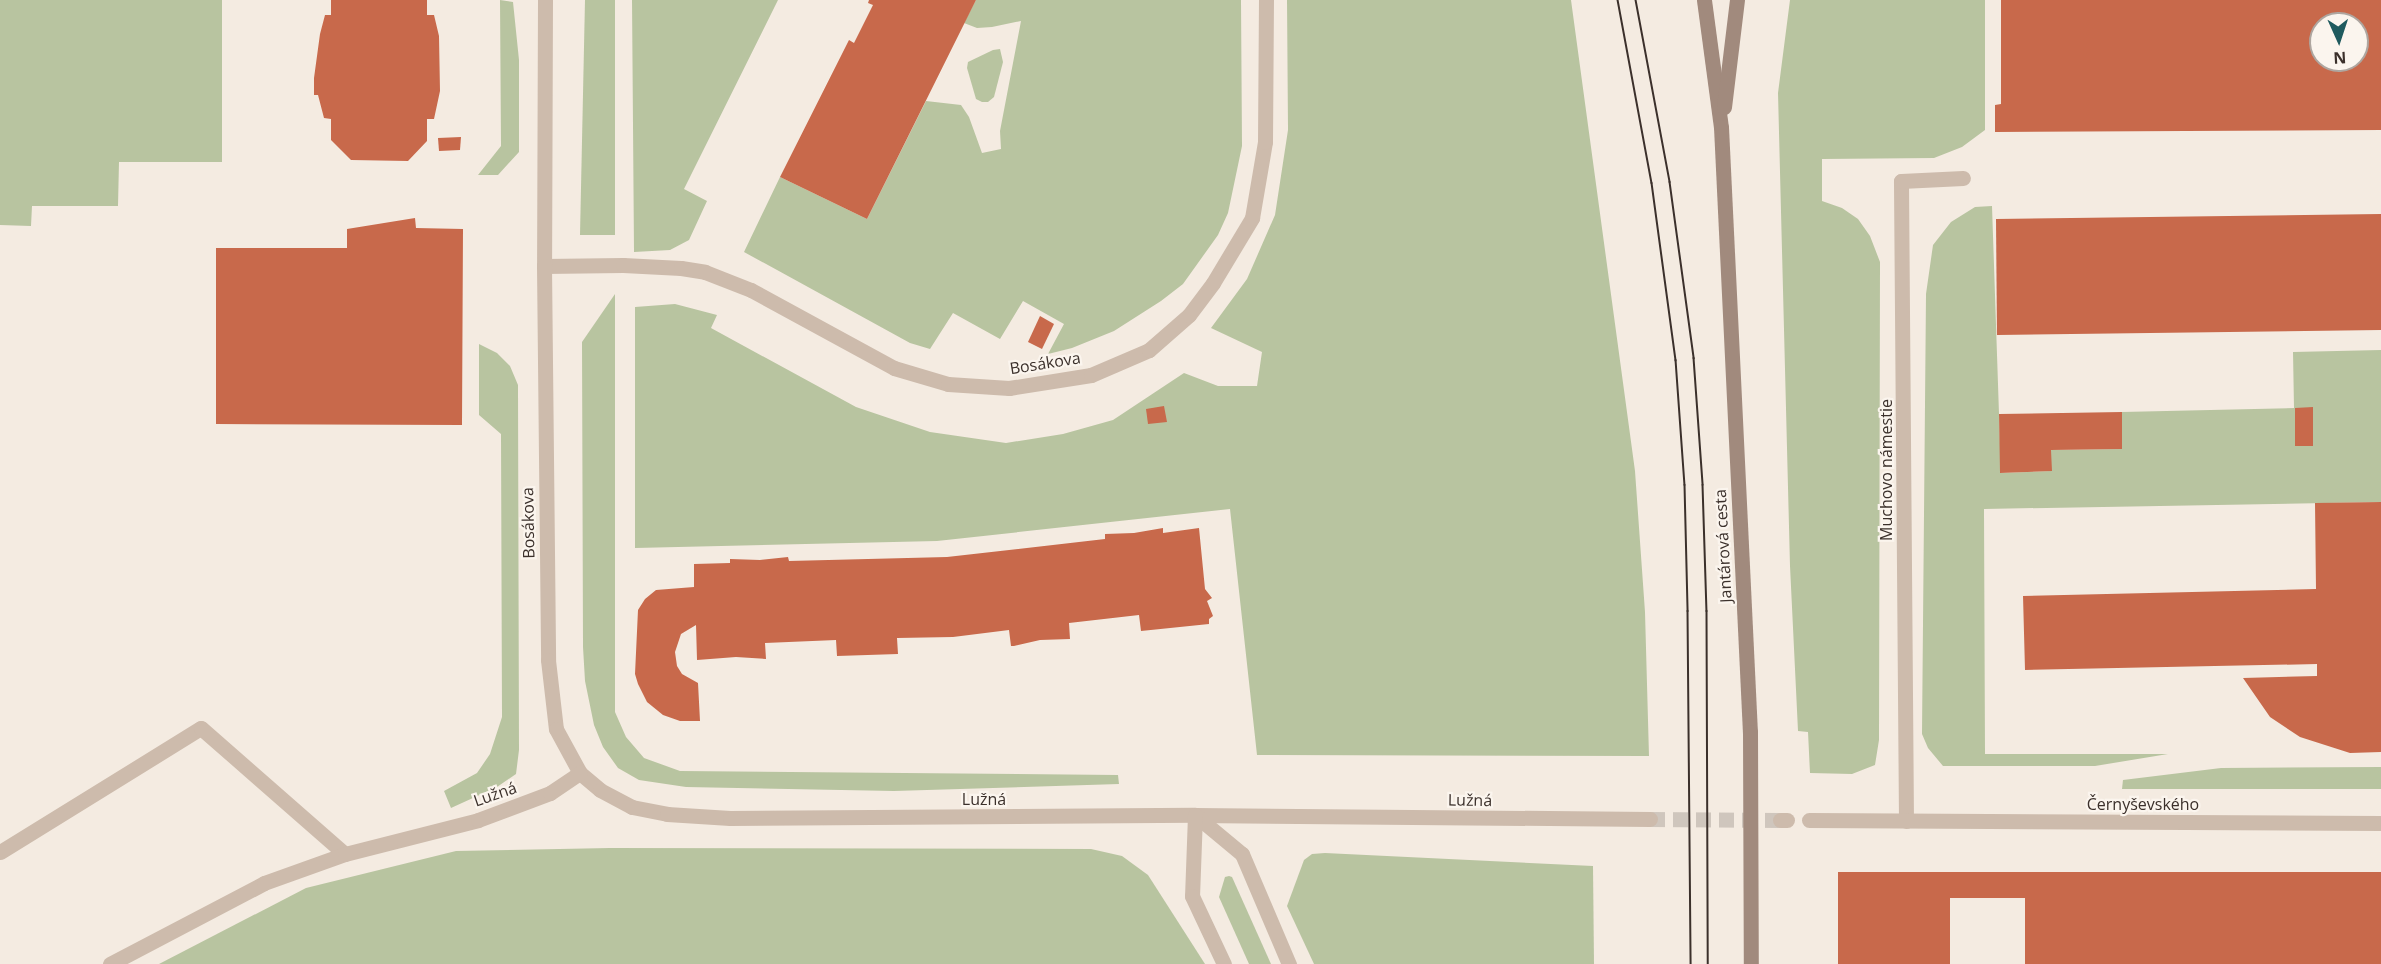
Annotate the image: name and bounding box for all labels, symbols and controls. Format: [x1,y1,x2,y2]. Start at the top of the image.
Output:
north arrow [2309,12,2369,72]
text: N [2333,47,2347,69]
street label: Bosákova [1008,348,1082,378]
street label: Muchovo námestie [1876,399,1896,541]
street label: Bosákova [518,487,538,559]
street label: Jantárová cesta [1710,489,1736,603]
street label: Lužná [471,778,519,810]
street label: Lužná [962,789,1006,809]
street label: Lužná [1448,790,1492,810]
street label: Černyševského [2087,794,2199,814]

